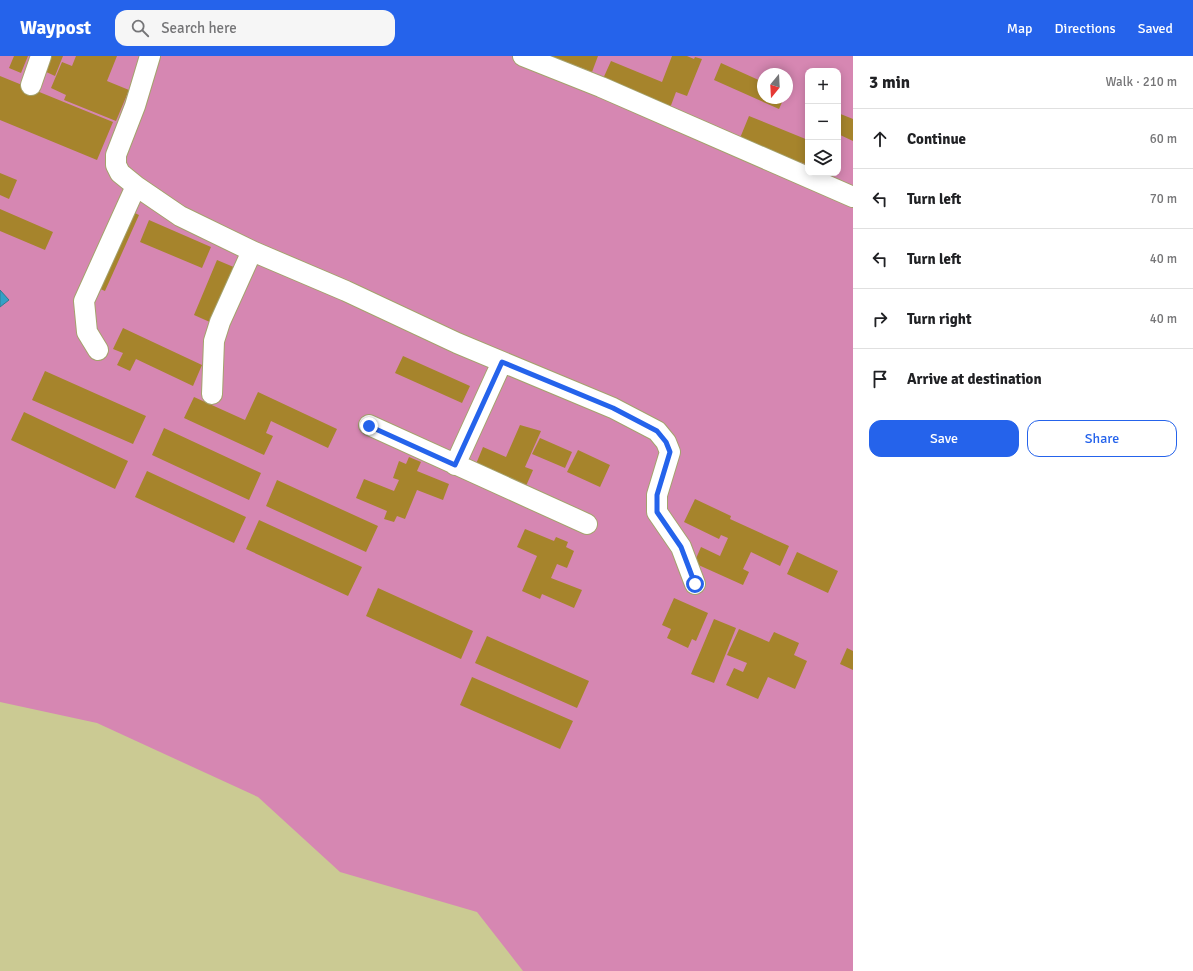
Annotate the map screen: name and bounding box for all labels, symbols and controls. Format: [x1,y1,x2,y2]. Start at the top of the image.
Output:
search box [115,10,395,46]
text: Waypost [20,16,91,40]
icon: search [129,17,151,39]
text: Search here [161,19,237,37]
text: Map [1007,20,1033,37]
text: Directions [1055,20,1116,37]
text: Saved [1138,20,1173,37]
north arrow [757,68,793,104]
map controls [805,68,841,176]
button: + [805,68,841,104]
text: 3 min [869,72,910,93]
text: Walk · 210 m [1106,74,1177,90]
button: − [805,104,841,140]
icon: ahead [869,128,891,150]
text: Continue [907,130,966,148]
text: 60 m [1150,131,1177,147]
button: layers [805,140,841,176]
icon: left [869,188,891,210]
text: Turn left [907,190,961,208]
text: 70 m [1150,191,1177,207]
icon: left [869,248,891,270]
text: Turn left [907,250,961,268]
text: 40 m [1150,251,1177,267]
icon: right [869,308,891,330]
text: Turn right [907,310,972,328]
text: 40 m [1150,311,1177,327]
icon: arrive [869,368,891,390]
text: Arrive at destination [907,370,1042,388]
route end [360,417,378,435]
button: Save [869,420,1019,457]
button: Share [1027,420,1177,457]
route start [686,575,704,593]

